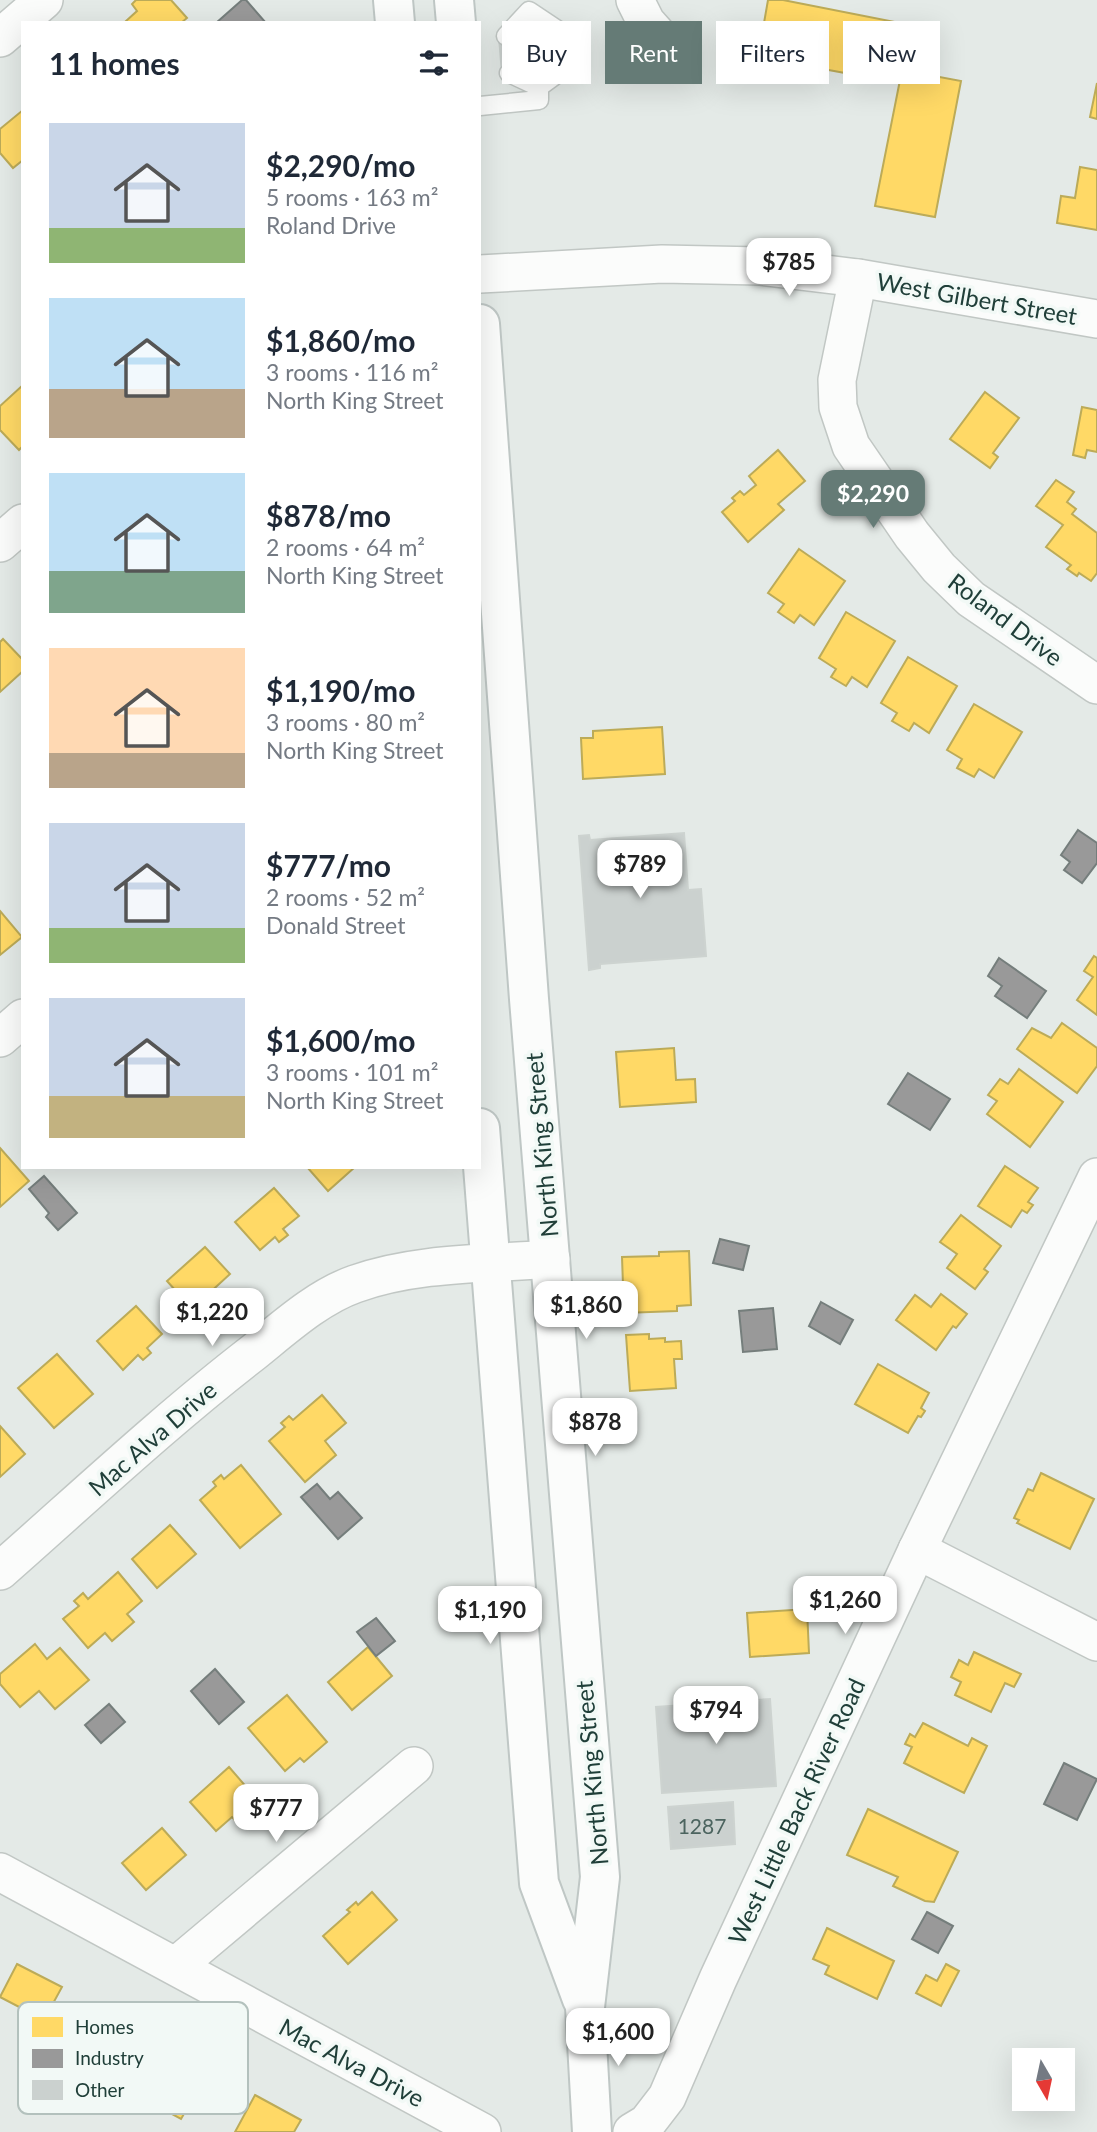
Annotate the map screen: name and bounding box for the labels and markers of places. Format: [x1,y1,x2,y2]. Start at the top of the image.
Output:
pin: $785 [748,238,830,298]
pin: $2,290 [816,470,930,530]
pin: $789 [599,841,681,900]
pin: $1,860 [529,1282,643,1341]
pin: $1,220 [155,1288,269,1348]
pin: $878 [554,1398,636,1458]
pin: $1,260 [788,1576,902,1636]
pin: $1,190 [433,1586,547,1646]
pin: $794 [675,1686,757,1746]
pin: $777 [235,1784,317,1844]
pin: $1,600 [561,2008,675,2068]

